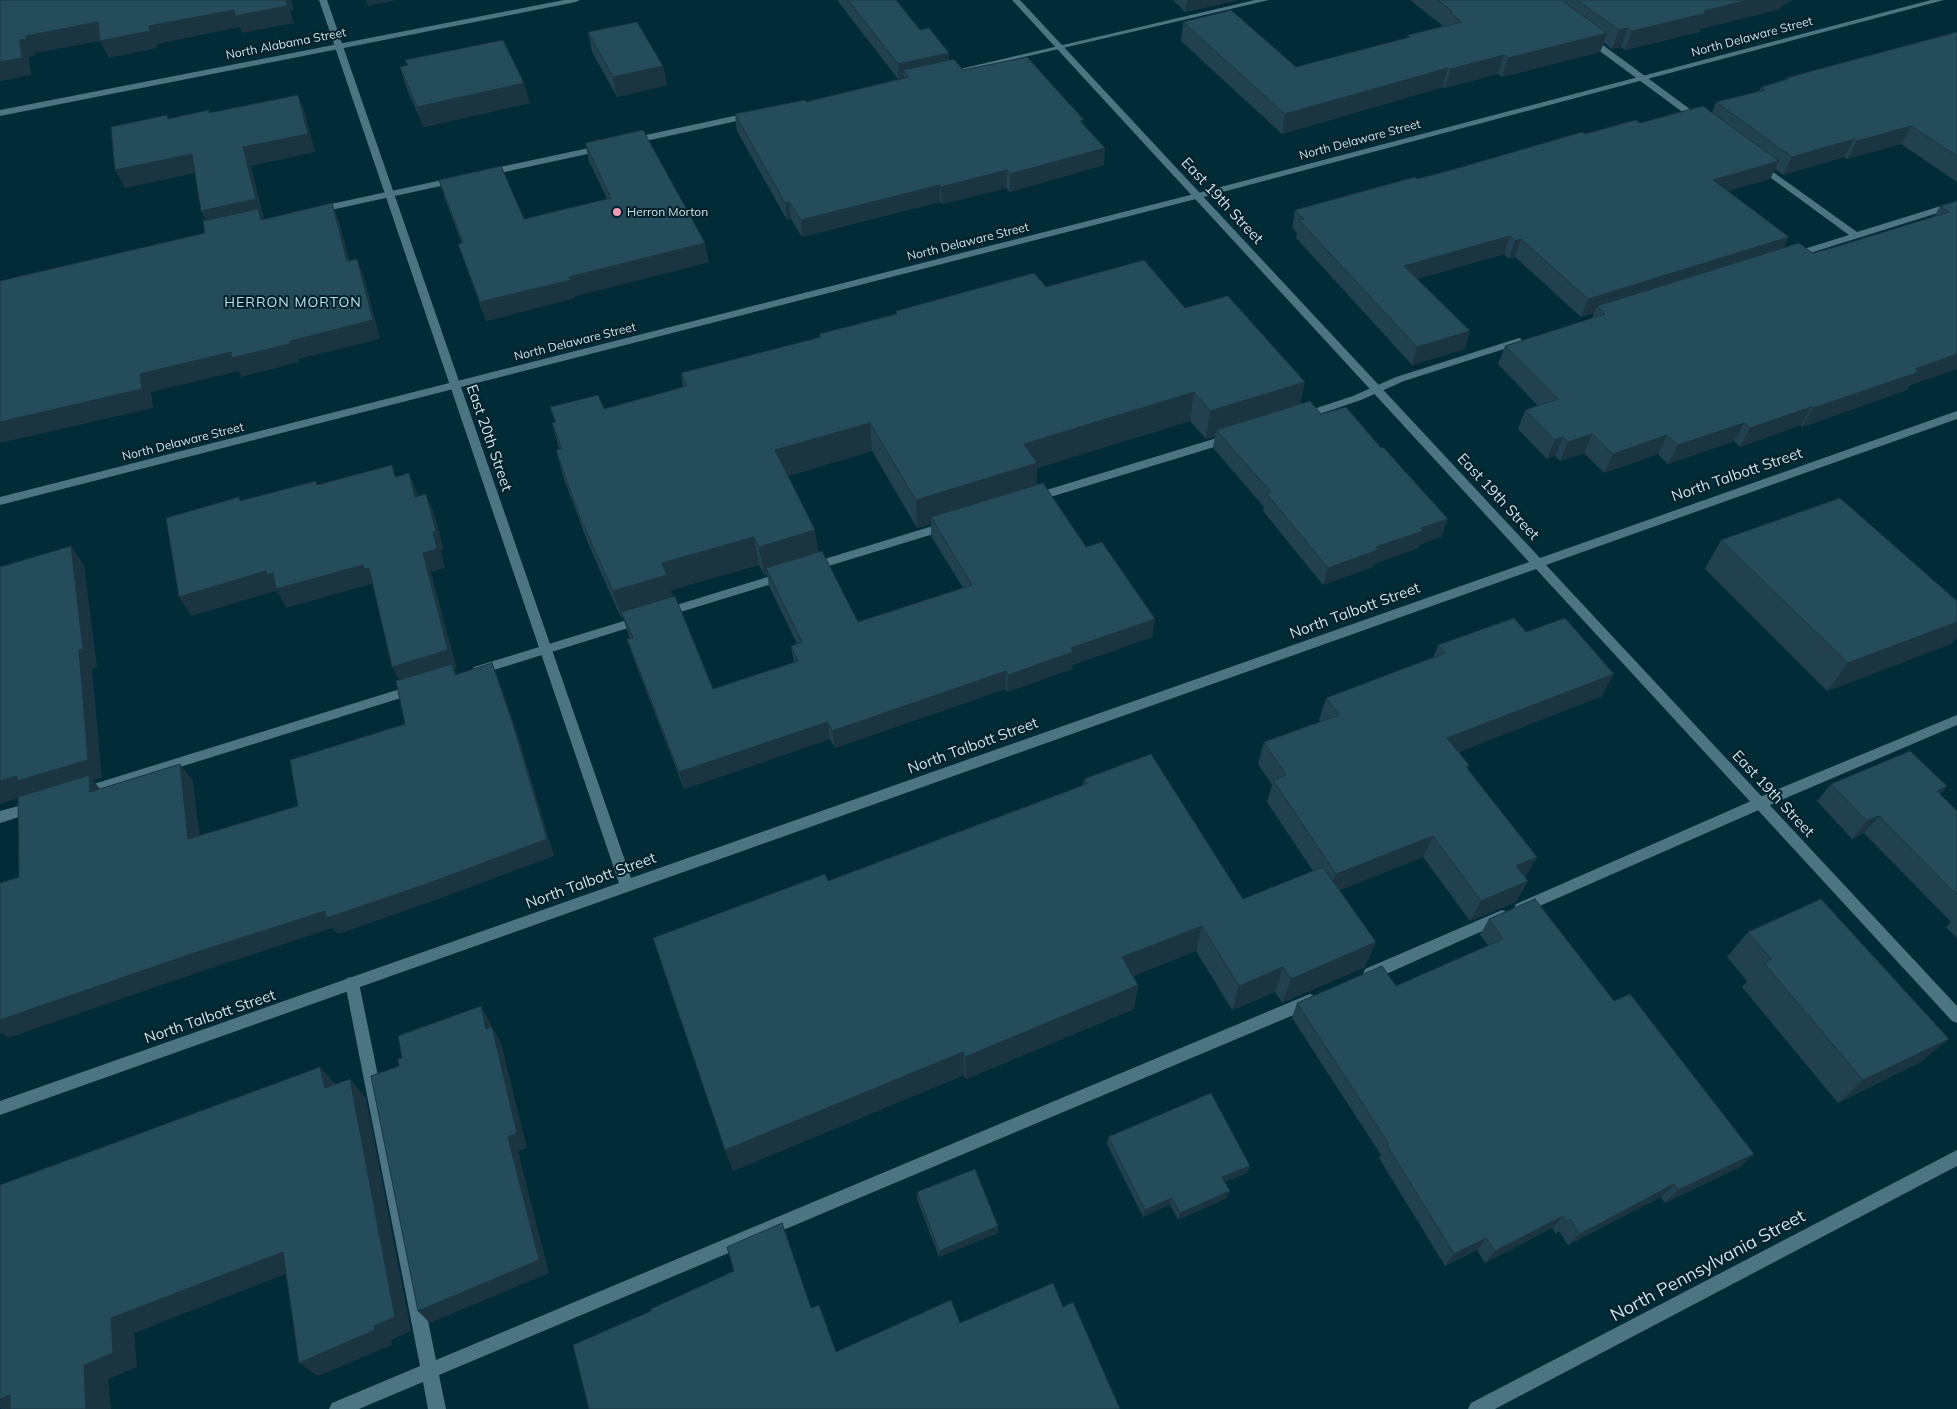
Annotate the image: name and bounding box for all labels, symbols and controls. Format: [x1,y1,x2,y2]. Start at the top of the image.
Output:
street label: North Delaware Street [1690,14,1814,60]
street label: North Alabama Street [225,25,347,63]
street label: North Delaware Street [1298,117,1422,163]
street label: East 19th Street [1177,154,1267,248]
place label: Herron Morton [627,205,708,219]
marker: Herron Morton [611,206,623,218]
street label: North Delaware Street [906,220,1030,264]
district label: HERRON MORTON [223,295,363,311]
street label: North Delaware Street [513,320,637,364]
street label: East 20th Street [462,382,516,494]
street label: North Delaware Street [121,420,245,464]
street label: North Talbott Street [1669,444,1805,506]
street label: East 19th Street [1453,450,1543,544]
street label: North Talbott Street [1287,579,1423,643]
street label: North Talbott Street [905,714,1041,778]
street label: East 19th Street [1728,747,1818,841]
street label: North Talbott Street [523,849,659,913]
street label: North Talbott Street [142,986,278,1048]
street label: North Pennsylvania Street [1607,1205,1809,1327]

